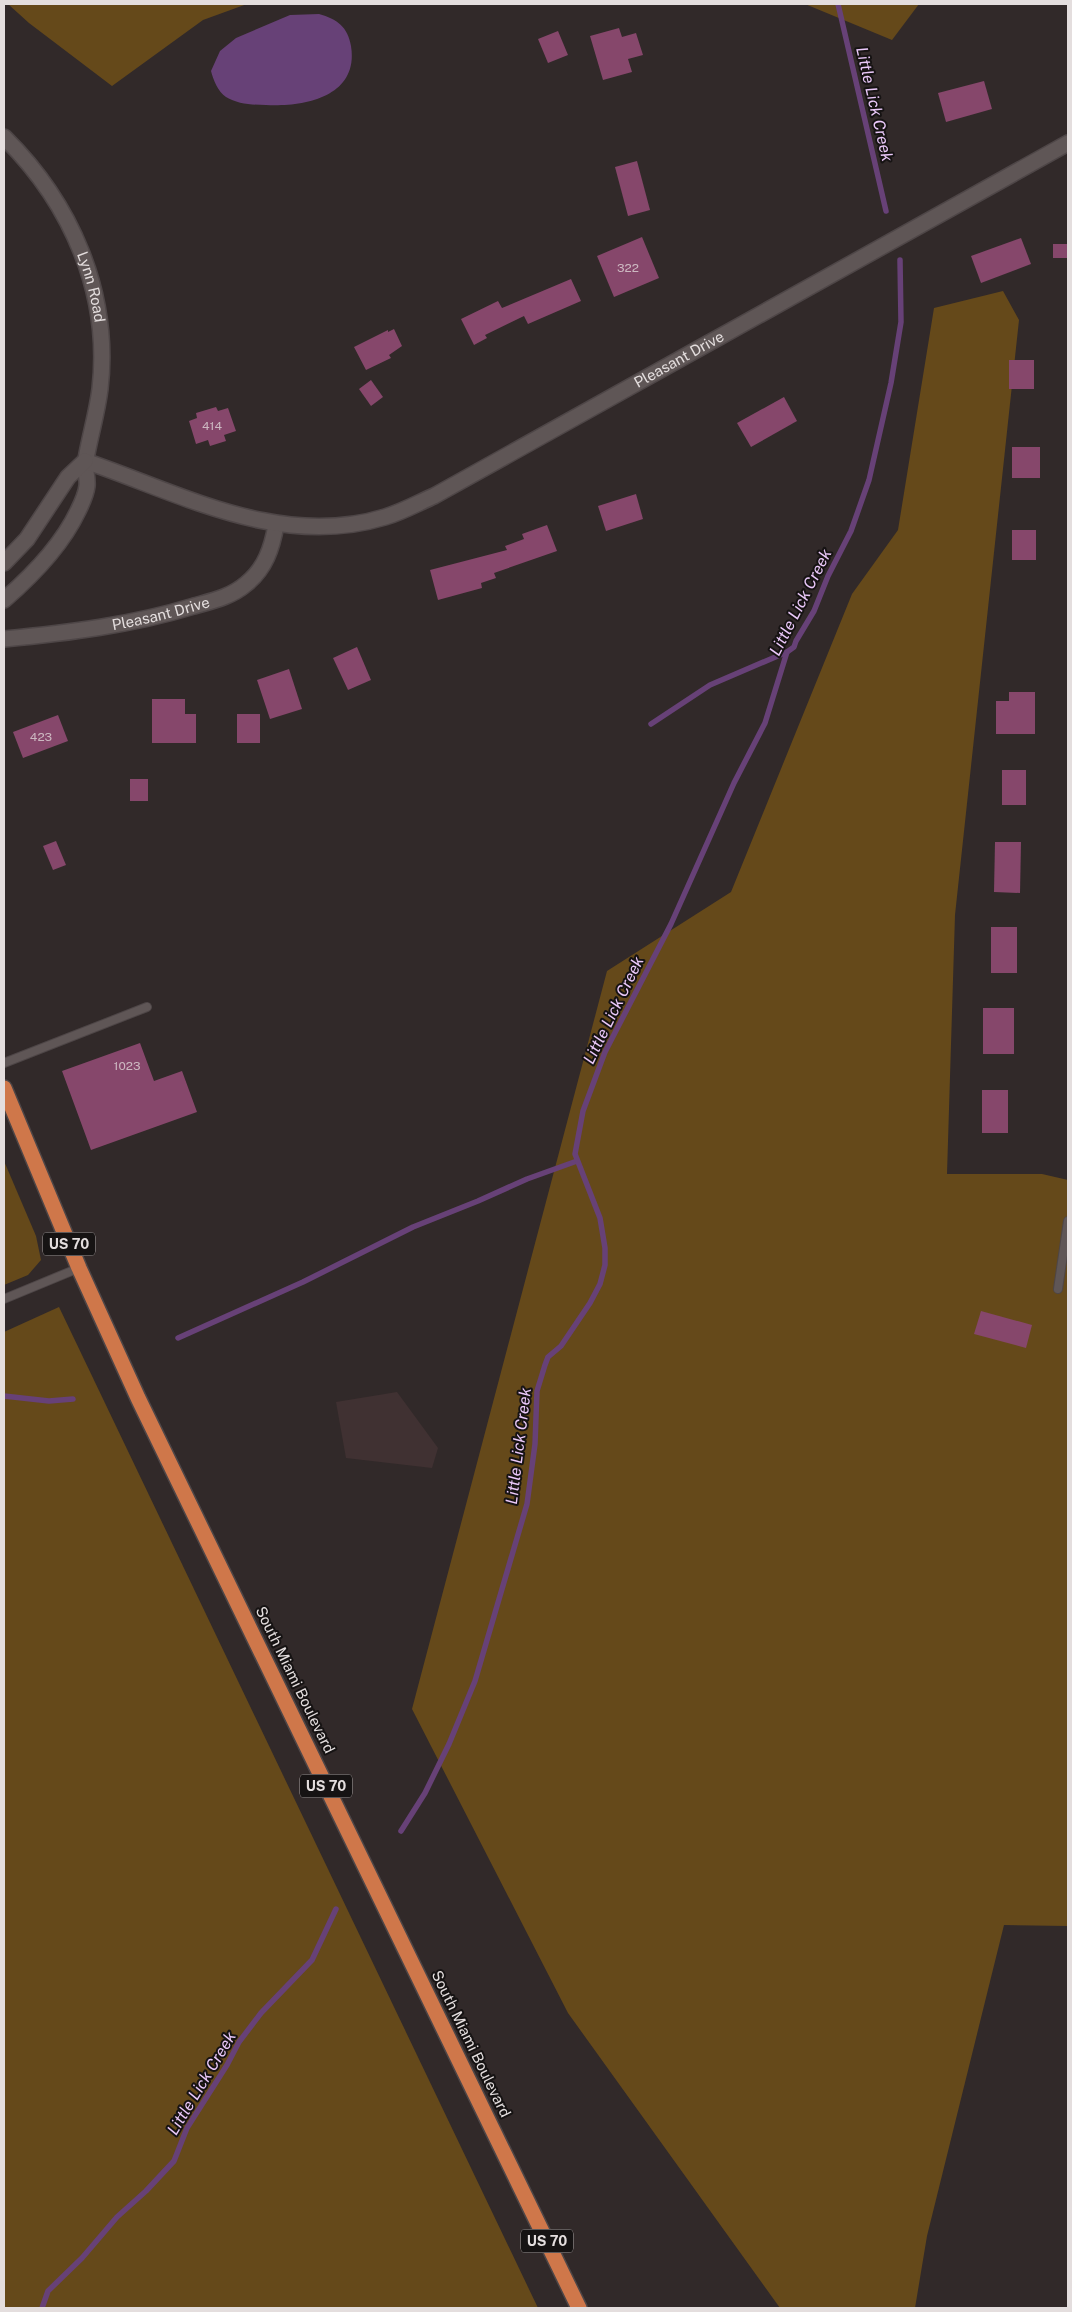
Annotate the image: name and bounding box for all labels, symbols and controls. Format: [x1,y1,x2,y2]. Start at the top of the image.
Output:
water label: Little Lick Creek [852,45,897,164]
street label: Lynn Road [74,249,109,323]
house number: 322 [617,261,639,275]
street label: Pleasant Drive [631,327,727,391]
house number: 414 [202,419,222,433]
water label: Little Lick Creek [765,545,836,659]
street label: Pleasant Drive [110,593,211,633]
house number: 423 [30,730,52,744]
water label: Little Lick Creek [579,953,648,1067]
house number: 1023 [114,1059,140,1073]
road number: US 70 [43,1232,95,1256]
water label: Little Lick Creek [502,1386,535,1505]
street label: South Miami Boulevard [252,1604,338,1756]
road number: US 70 [300,1774,352,1798]
street label: South Miami Boulevard [428,1968,514,2120]
water label: Little Lick Creek [163,2028,240,2138]
road number: US 70 [521,2230,573,2252]

